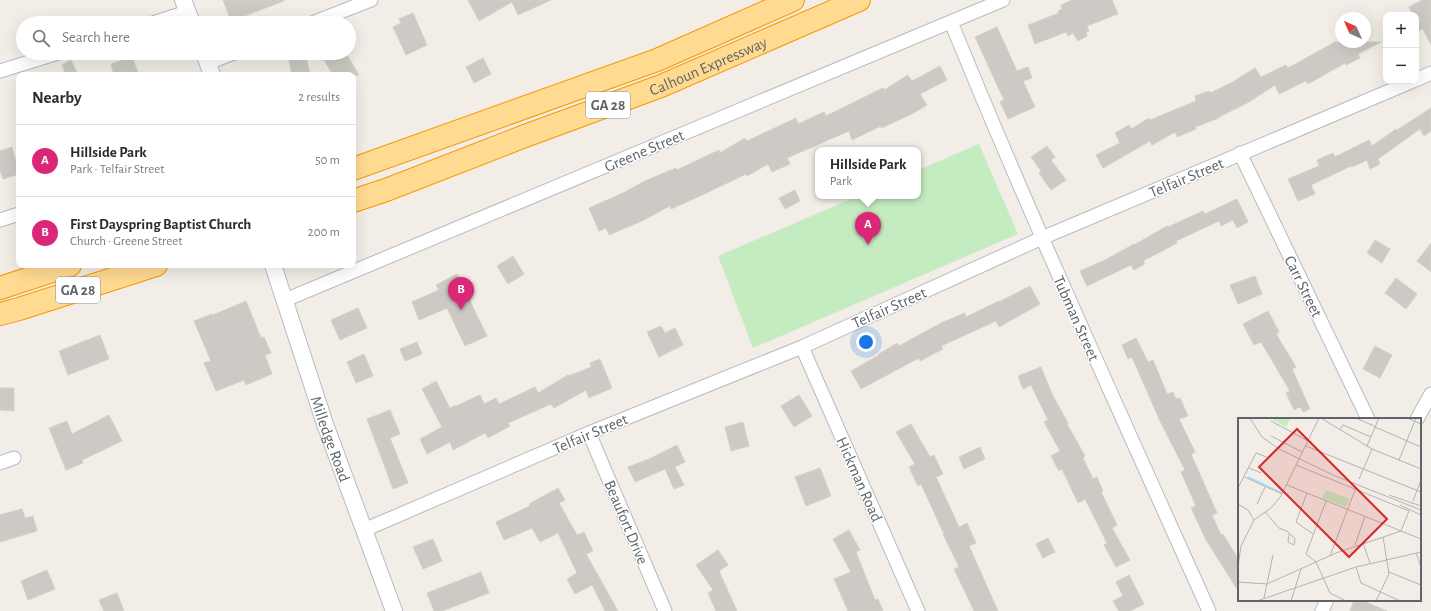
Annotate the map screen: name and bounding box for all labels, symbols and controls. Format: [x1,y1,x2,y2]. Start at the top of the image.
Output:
north arrow [1335,12,1371,48]
map controls [1383,12,1419,84]
button: + [1383,12,1419,48]
search box [16,16,356,60]
icon: search [30,27,52,49]
text: Search here [62,30,130,45]
street label: Calhoun Expressway [647,34,770,99]
button: − [1383,48,1419,84]
text: Nearby [32,89,82,106]
text: 2 results [298,91,340,104]
road number: GA 28 [586,92,630,118]
street label: Greene Street [602,127,687,175]
text: Hillside Park [70,145,147,160]
popup [815,147,921,199]
text: A [41,154,49,167]
text: 50 m [315,154,340,167]
street label: Telfair Street [1147,155,1226,201]
text: Hillside Park [830,157,906,172]
text: Park · Telfair Street [70,163,164,176]
text: Park [830,175,852,188]
pin: A [855,212,881,245]
text: First Dayspring Baptist Church [70,217,251,232]
text: B [41,226,49,239]
text: 200 m [308,226,340,239]
text: Church · Greene Street [70,235,182,248]
street label: Carr Street [1281,253,1325,320]
street label: Tubman Street [1050,273,1102,363]
road number: GA 28 [56,277,100,303]
pin: B [448,277,474,310]
street label: Telfair Street [850,284,929,331]
your location [856,332,876,352]
street label: Milledge Road [307,394,353,484]
street label: Telfair Street [551,411,630,457]
inset map [1238,418,1421,601]
street label: Hickman Road [833,435,885,524]
street label: Beaufort Drive [601,478,651,567]

